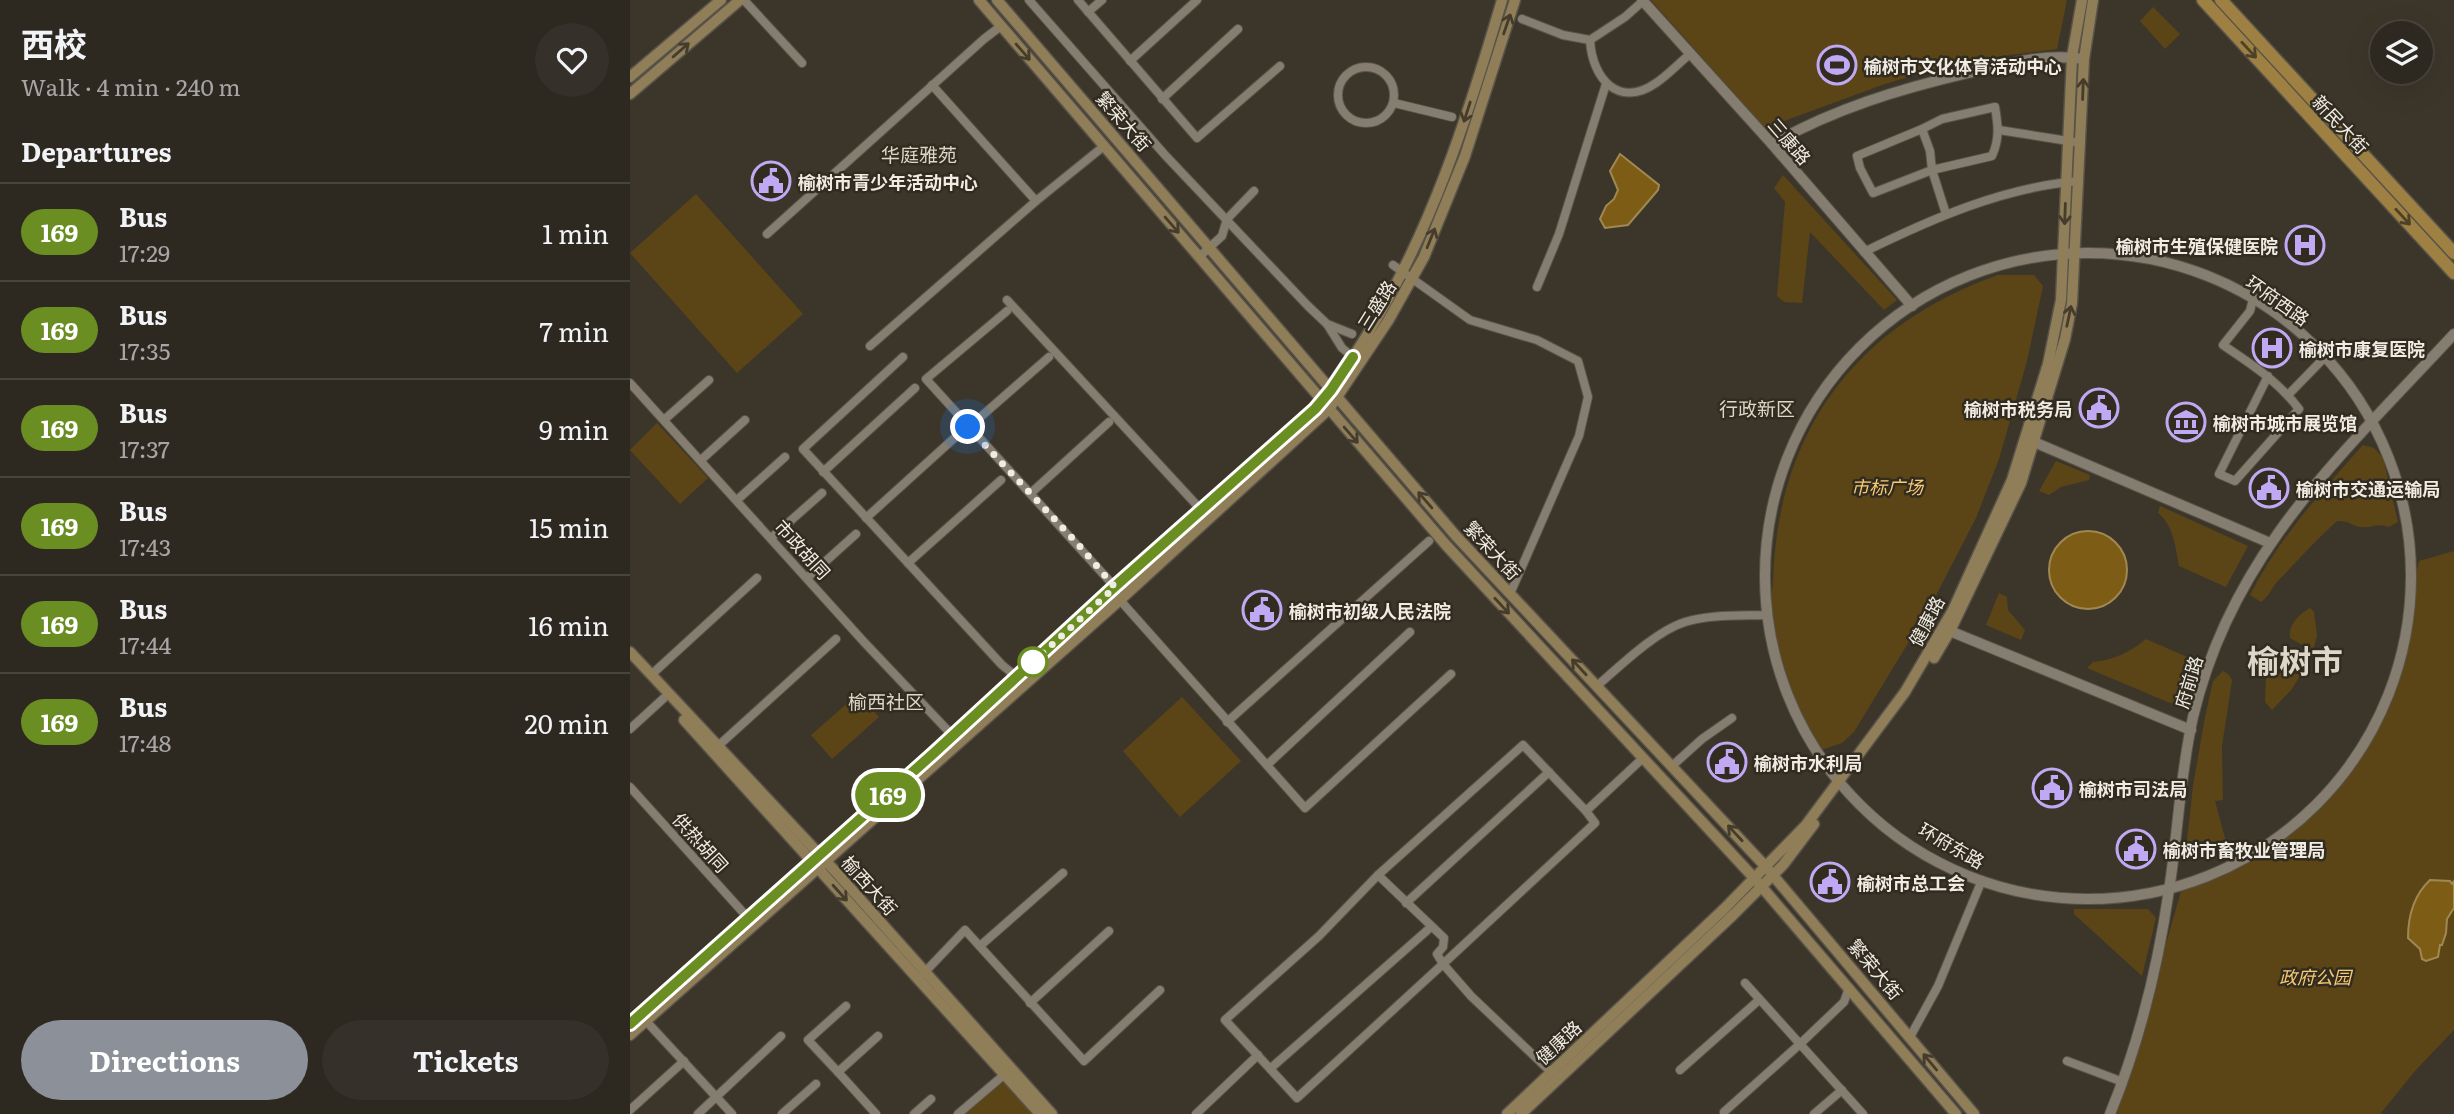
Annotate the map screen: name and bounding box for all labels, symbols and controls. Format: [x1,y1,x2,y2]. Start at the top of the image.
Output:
one-way arrow [1502,13,1514,35]
text: 西校 [21,18,87,67]
map controls [2370,21,2433,84]
button: layers [2370,21,2433,84]
button: heart [535,23,609,97]
one-way arrow [2241,41,2257,59]
one-way arrow [672,42,690,58]
one-way arrow [1015,43,1031,61]
sports icon: 榆树市文化体育活动中心 [1816,44,1858,86]
place label: 榆树市文化体育活动中心 [1864,52,2062,79]
text: Walk · 4 min · 240 m [21,69,241,103]
one-way arrow [2076,78,2089,101]
street label: 繁荣大街 [1090,85,1158,157]
street label: 新民大街 [2307,88,2375,160]
one-way arrow [1459,101,1472,123]
street label: 三康路 [1762,112,1818,170]
text: Departures [21,131,172,170]
district label: 华庭雅苑 [881,140,957,168]
public building icon: 榆树市青少年活动中心 [750,160,792,202]
place label: 榆树市青少年活动中心 [798,168,978,195]
text: Bus [119,196,167,235]
one-way arrow [2059,202,2072,225]
one-way arrow [2395,208,2411,226]
text: 1 min [542,213,609,252]
text: 169 [41,214,78,249]
one-way arrow [1164,215,1180,233]
hospital icon: 榆树市生殖保健医院 [2284,224,2326,266]
one-way arrow [1426,228,1439,250]
place label: 榆树市生殖保健医院 [2116,232,2278,259]
text: 17:29 [119,235,170,269]
street label: 环府西路 [2241,268,2315,332]
street label: 三盛路 [1350,275,1402,335]
text: Bus [119,294,167,333]
one-way arrow [2063,305,2077,328]
text: 7 min [540,311,609,350]
text: 169 [41,312,78,347]
hospital icon: 榆树市康复医院 [2251,327,2293,369]
text: 17:35 [119,333,170,367]
place label: 榆树市康复医院 [2299,335,2425,362]
public building icon: 榆树市税务局 [2078,387,2120,429]
text: Bus [119,392,167,431]
district label: 行政新区 [1719,394,1795,422]
place label: 榆树市税务局 [1964,395,2072,422]
museum icon: 榆树市城市展览馆 [2165,401,2207,443]
text: 9 min [539,409,609,448]
your location [950,409,985,444]
place label: 榆树市城市展览馆 [2213,409,2357,436]
text: 169 [41,410,78,445]
one-way arrow [1343,425,1359,443]
text: 17:37 [119,431,170,465]
public building icon: 榆树市交通运输局 [2248,467,2290,509]
park label: 市标广场 [1851,473,1925,500]
place label: 榆树市交通运输局 [2296,475,2440,502]
text: Bus [119,490,167,529]
one-way arrow [1417,491,1433,509]
text: 15 min [529,507,609,546]
text: 169 [41,508,78,543]
street label: 市政胡同 [769,513,837,585]
street label: 繁荣大街 [1459,514,1527,586]
text: 17:43 [119,529,171,563]
text: Bus [119,588,167,627]
public building icon: 榆树市初级人民法院 [1241,589,1283,631]
street label: 健康路 [1901,591,1951,651]
place label: 榆树市初级人民法院 [1289,597,1451,624]
one-way arrow [1493,597,1510,614]
text: 16 min [528,605,609,644]
text: 169 [41,606,78,641]
text: 17:44 [119,627,171,661]
district label: 榆树市 [2247,635,2343,683]
unlabelled marker [1018,647,1048,677]
street label: 府前路 [2167,652,2209,712]
one-way arrow [1571,659,1588,676]
text: Bus [119,686,167,725]
district label: 榆西社区 [848,687,924,715]
text: 20 min [524,703,609,742]
text: 169 [41,704,78,739]
text: 17:48 [119,725,171,759]
public building icon: 榆树市水利局 [1706,741,1748,783]
place label: 榆树市水利局 [1754,749,1862,776]
public building icon: 榆树市司法局 [2031,767,2073,809]
line badge: 169 [848,772,928,818]
place label: 榆树市司法局 [2079,775,2187,802]
text: 169 [869,777,907,812]
street label: 供热胡同 [667,806,735,878]
street label: 环府东路 [1914,815,1990,875]
one-way arrow [1727,824,1743,842]
public building icon: 榆树市畜牧业管理局 [2115,828,2157,870]
place label: 榆树市畜牧业管理局 [2163,836,2325,863]
street label: 榆西大街 [836,849,904,921]
public building icon: 榆树市总工会 [1809,861,1851,903]
place label: 榆树市总工会 [1857,869,1965,896]
one-way arrow [832,884,848,902]
street label: 繁荣大街 [1843,933,1909,1005]
park label: 政府公园 [2279,963,2354,990]
street label: 健康路 [1529,1014,1587,1070]
button: Directions [21,1020,308,1100]
button: Tickets [322,1020,609,1100]
one-way arrow [1923,1053,1938,1071]

